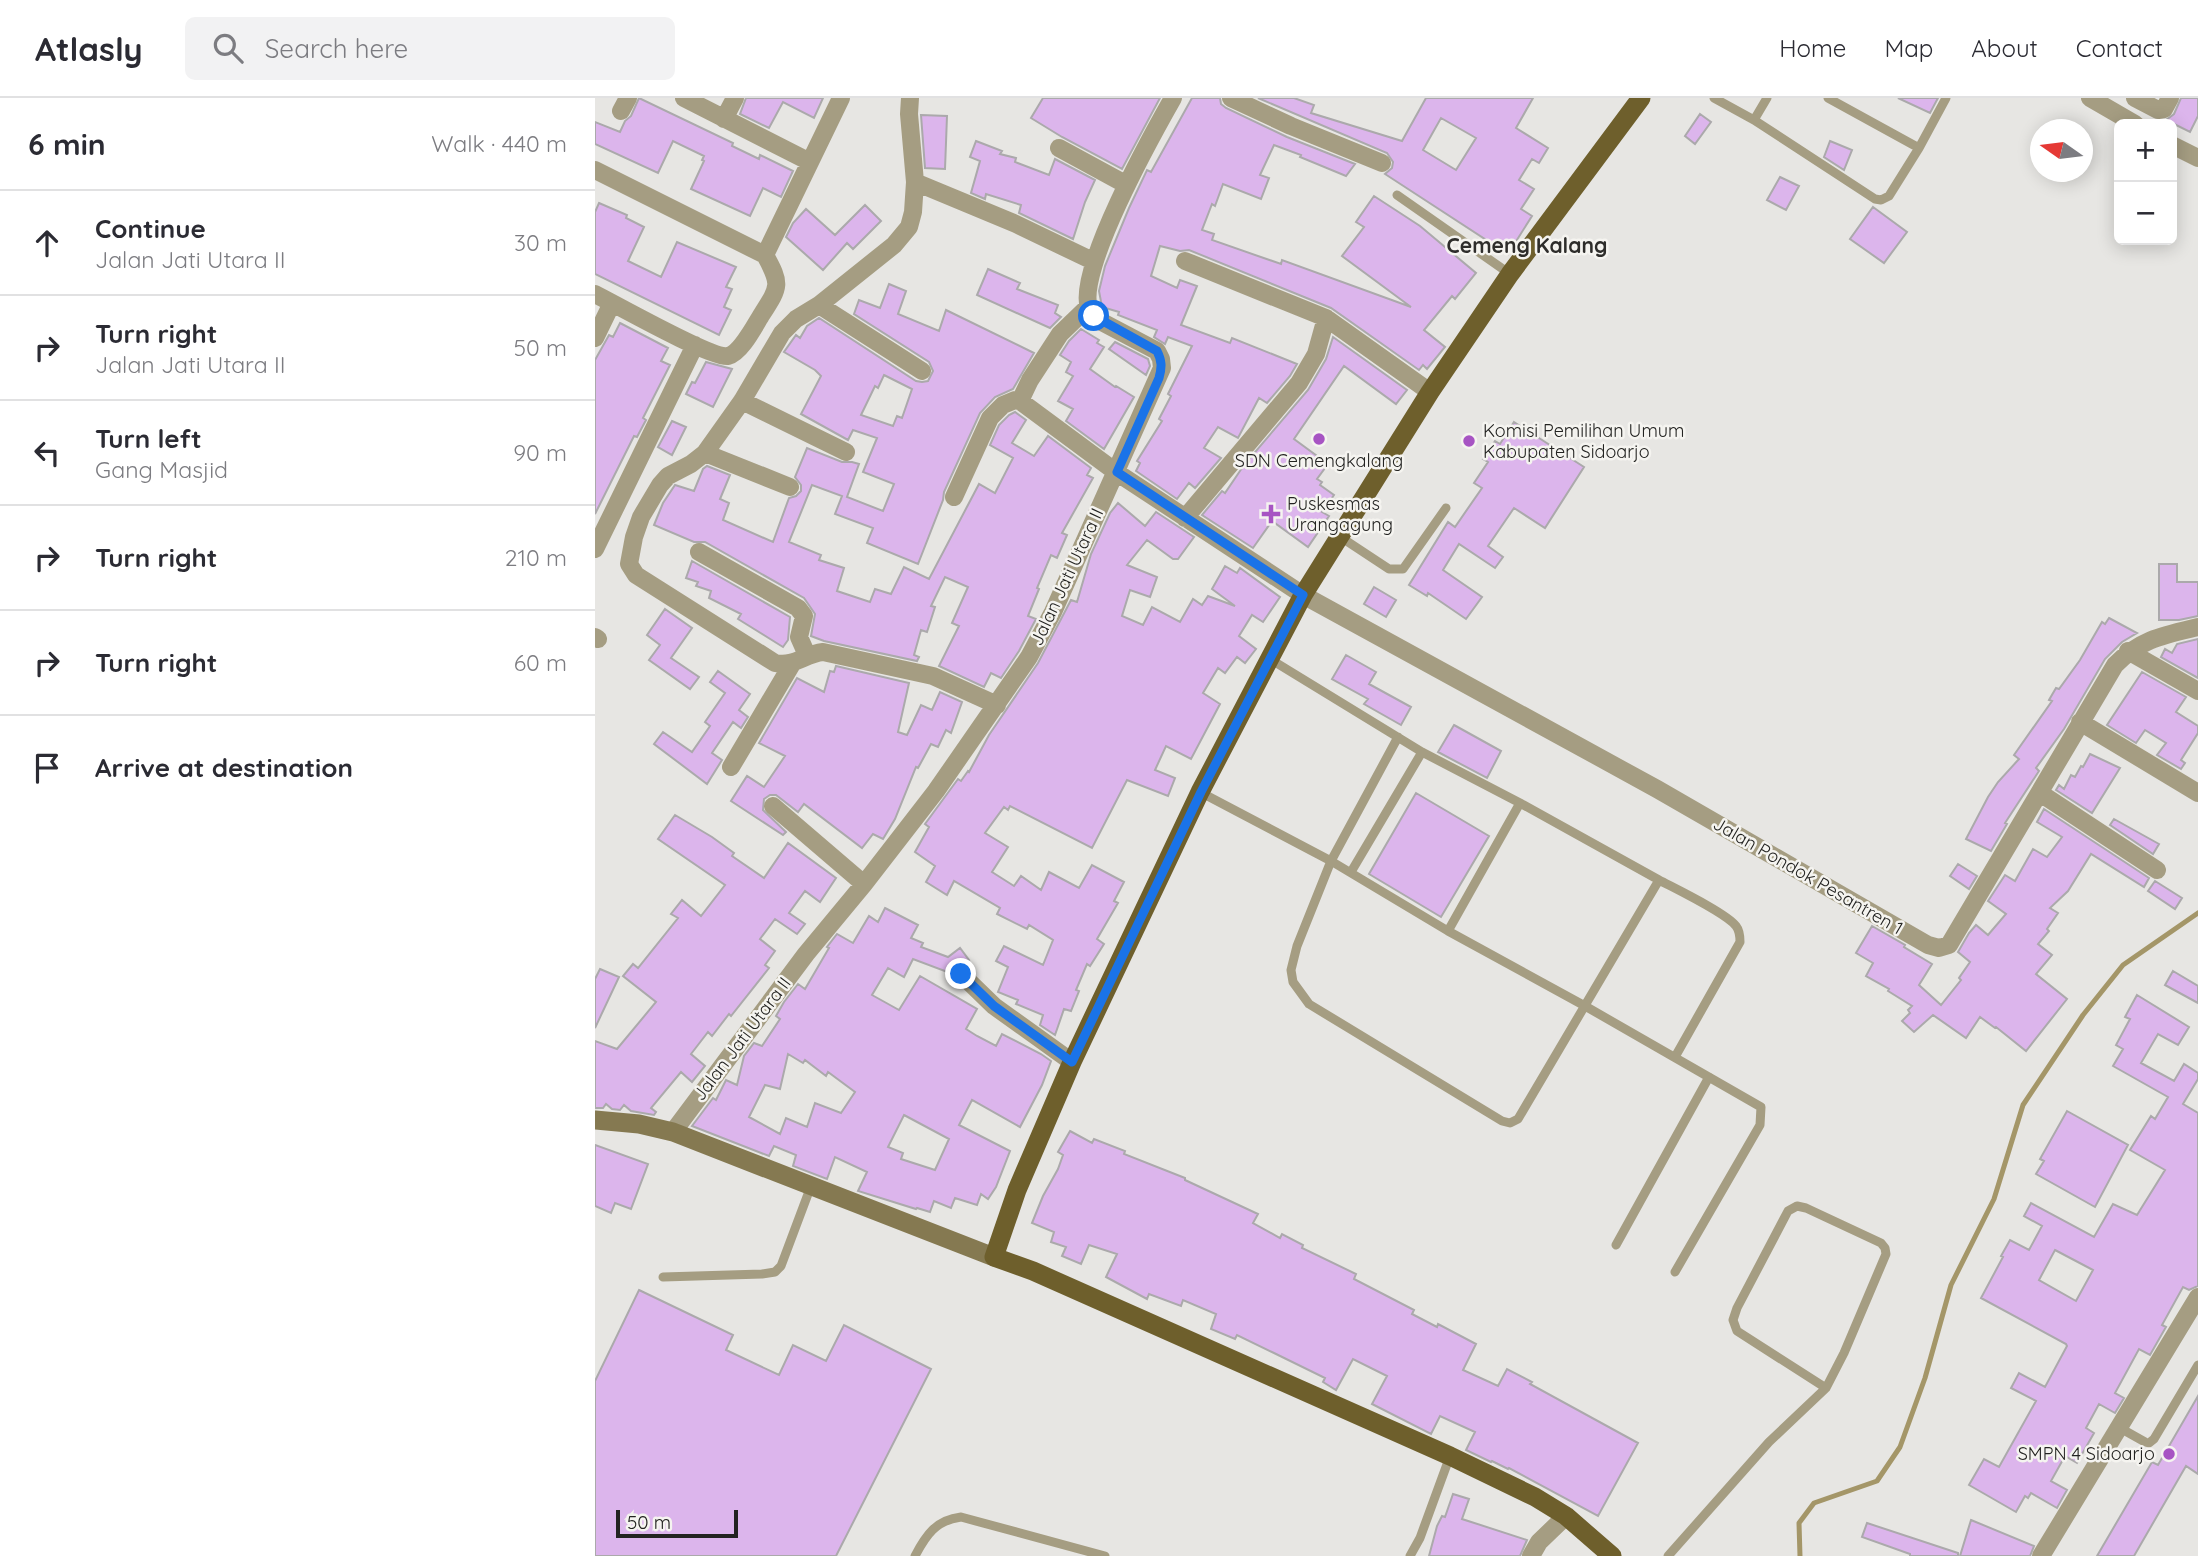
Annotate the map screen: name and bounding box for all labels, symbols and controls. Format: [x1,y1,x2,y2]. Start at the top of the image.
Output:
search box [185,17,675,80]
text: Atlasly [35,28,143,69]
icon: search [209,29,247,67]
text: Search here [265,32,408,65]
text: Home [1779,33,1846,63]
text: Map [1884,33,1933,63]
text: About [1971,33,2038,63]
text: Contact [2076,33,2163,63]
north arrow [2030,119,2093,182]
map controls [2114,119,2177,245]
button: + [2114,119,2177,182]
text: 6 min [28,125,106,163]
text: Walk · 440 m [431,129,567,158]
button: − [2114,182,2177,245]
text: Continue [95,212,206,245]
icon: ahead [28,224,66,262]
text: 30 m [514,228,567,257]
district label: Cemeng Kalang [1447,232,1607,258]
text: Jalan Jati Utara II [95,245,285,274]
route start [1078,300,1109,331]
text: Turn right [95,317,217,350]
icon: right [28,329,66,367]
text: 50 m [514,333,567,362]
text: Jalan Jati Utara II [95,350,285,379]
place label: Komisi Pemilihan Umum Kabupaten Sidoarjo [1483,419,1684,463]
text: Turn left [95,422,202,455]
marker: SDN Cemengkalang [1311,431,1327,447]
marker: Komisi Pemilihan Umum Kabupaten Sidoarjo [1461,433,1477,449]
icon: left [28,434,66,472]
text: 90 m [513,438,567,467]
place label: SDN Cemengkalang [1235,449,1403,472]
text: Gang Masjid [95,455,228,484]
place label: Puskesmas Urangagung [1287,492,1393,536]
street label: Jalan Jati Utara II [1025,504,1108,649]
marker: Puskesmas Urangagung [1261,504,1281,524]
icon: right [28,539,66,577]
text: Turn right [95,541,217,574]
text: 210 m [505,543,567,572]
icon: right [28,644,66,682]
text: Turn right [95,646,217,679]
text: 60 m [514,648,567,677]
icon: arrive [28,749,66,787]
text: Arrive at destination [95,751,353,784]
street label: Jalan Pondok Pesantren 1 [1709,812,1907,939]
route end [945,958,976,989]
street label: Jalan Jati Utara II [688,972,796,1105]
place label: SMPN 4 Sidoarjo [2018,1442,2155,1465]
marker: SMPN 4 Sidoarjo [2161,1446,2177,1462]
scale bar [616,1507,739,1539]
text: 50 m [627,1510,671,1534]

